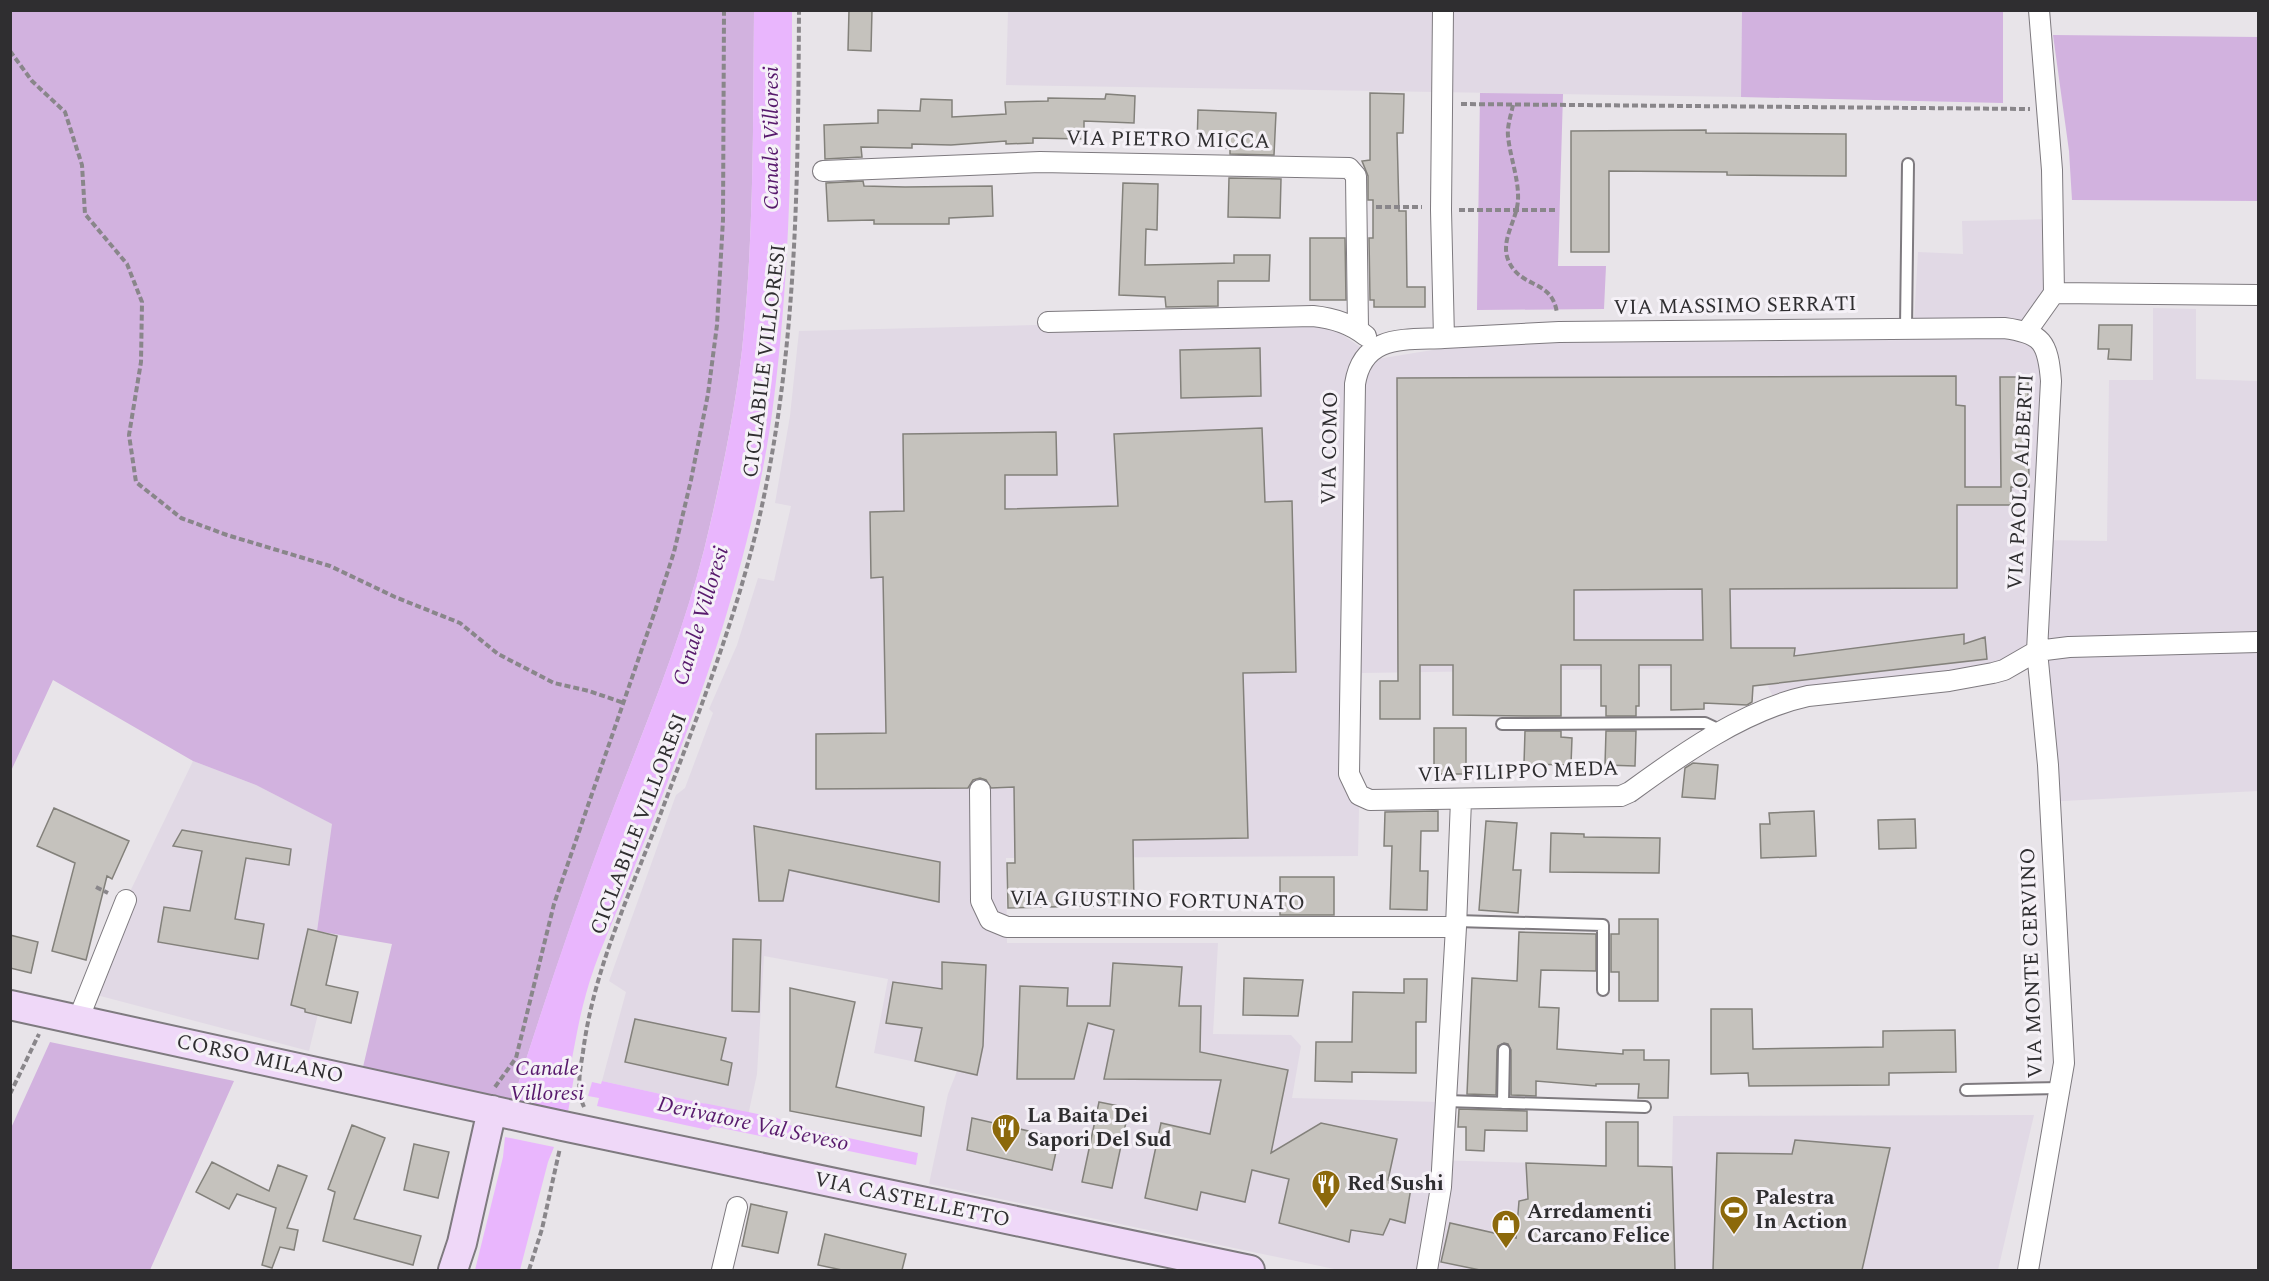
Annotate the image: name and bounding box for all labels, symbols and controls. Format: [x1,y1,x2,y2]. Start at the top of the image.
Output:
water label: Canale Villoresi [755,66,788,210]
street label: VIA PIETRO MICCA [1066,122,1271,158]
street label: CICLABILE VILLORESI [735,242,795,480]
street label: VIA MASSIMO SERRATI [1613,288,1857,324]
street label: VIA PAOLO ALBERTI [1999,373,2043,591]
street label: VIA COMO [1313,391,1347,505]
water label: Canale Villoresi [664,542,738,690]
street label: CICLABILE VILLORESI [582,708,696,940]
street label: VIA FILIPPO MEDA [1417,752,1619,792]
street label: VIA MONTE CERVINO [2012,847,2052,1079]
street label: VIA GIUSTINO FORTUNATO [1009,882,1305,920]
street label: CORSO MILANO [173,1026,347,1092]
water label: Canale Villoresi [510,1052,584,1110]
water label: Derivatore Val Seveso [654,1088,852,1160]
place label: La Baita Dei Sapori Del Sud [1027,1100,1171,1156]
restaurant icon: La Baita Dei Sapori Del Sud [990,1112,1022,1154]
street label: VIA CASTELLETTO [811,1164,1013,1236]
restaurant icon: Red Sushi [1310,1168,1342,1210]
place label: Red Sushi [1347,1168,1444,1200]
place label: Palestra In Action [1755,1182,1847,1238]
sports icon: Palestra In Action [1718,1194,1750,1236]
place label: Arredamenti Carcano Felice [1527,1196,1670,1252]
shop icon: Arredamenti Carcano Felice [1490,1208,1522,1250]

